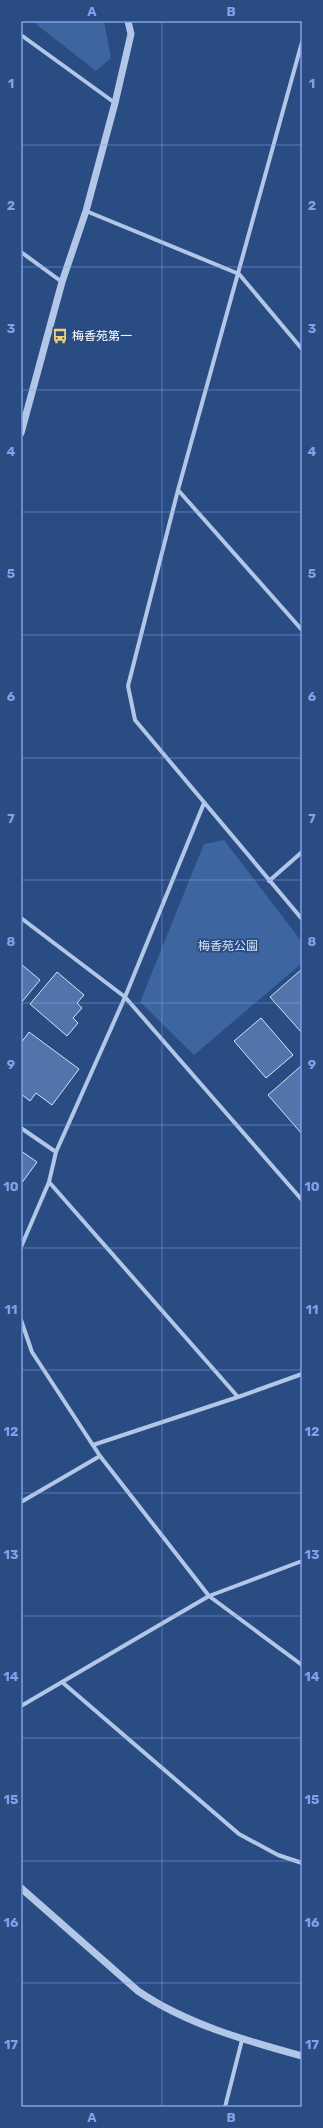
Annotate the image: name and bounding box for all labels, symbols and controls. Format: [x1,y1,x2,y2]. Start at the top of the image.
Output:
text: A [87,4,97,19]
text: B [226,4,236,19]
text: 1 [8,76,14,91]
text: 1 [309,76,315,91]
text: 2 [7,198,15,213]
text: 2 [308,198,316,213]
text: 3 [7,321,16,336]
text: 3 [308,321,317,336]
bus stop icon: 梅香苑第一 [51,327,69,345]
place label: 梅香苑第一 [72,329,132,343]
text: 4 [7,444,16,459]
text: 4 [308,444,317,459]
text: 5 [7,566,15,581]
text: 5 [308,566,316,581]
text: 6 [7,689,16,704]
text: 6 [308,689,317,704]
text: 7 [7,811,15,826]
text: 7 [308,811,316,826]
text: 8 [7,934,16,949]
text: 8 [308,934,317,949]
park label: 梅香苑公園 [198,939,258,953]
text: 9 [7,1057,15,1072]
text: 9 [308,1057,316,1072]
text: 10 [3,1179,19,1194]
text: 10 [304,1179,320,1194]
text: 11 [5,1302,17,1317]
text: 11 [306,1302,318,1317]
text: 12 [4,1424,18,1439]
text: 12 [305,1424,319,1439]
text: 13 [3,1547,19,1562]
text: 13 [304,1547,320,1562]
text: 14 [3,1669,19,1684]
text: 14 [304,1669,320,1684]
text: 15 [4,1792,18,1807]
text: 15 [305,1792,319,1807]
text: 16 [4,1915,19,1930]
text: 16 [305,1915,320,1930]
text: 17 [4,2037,19,2052]
text: 17 [305,2037,320,2052]
text: A [87,2110,97,2125]
text: B [226,2110,236,2125]

